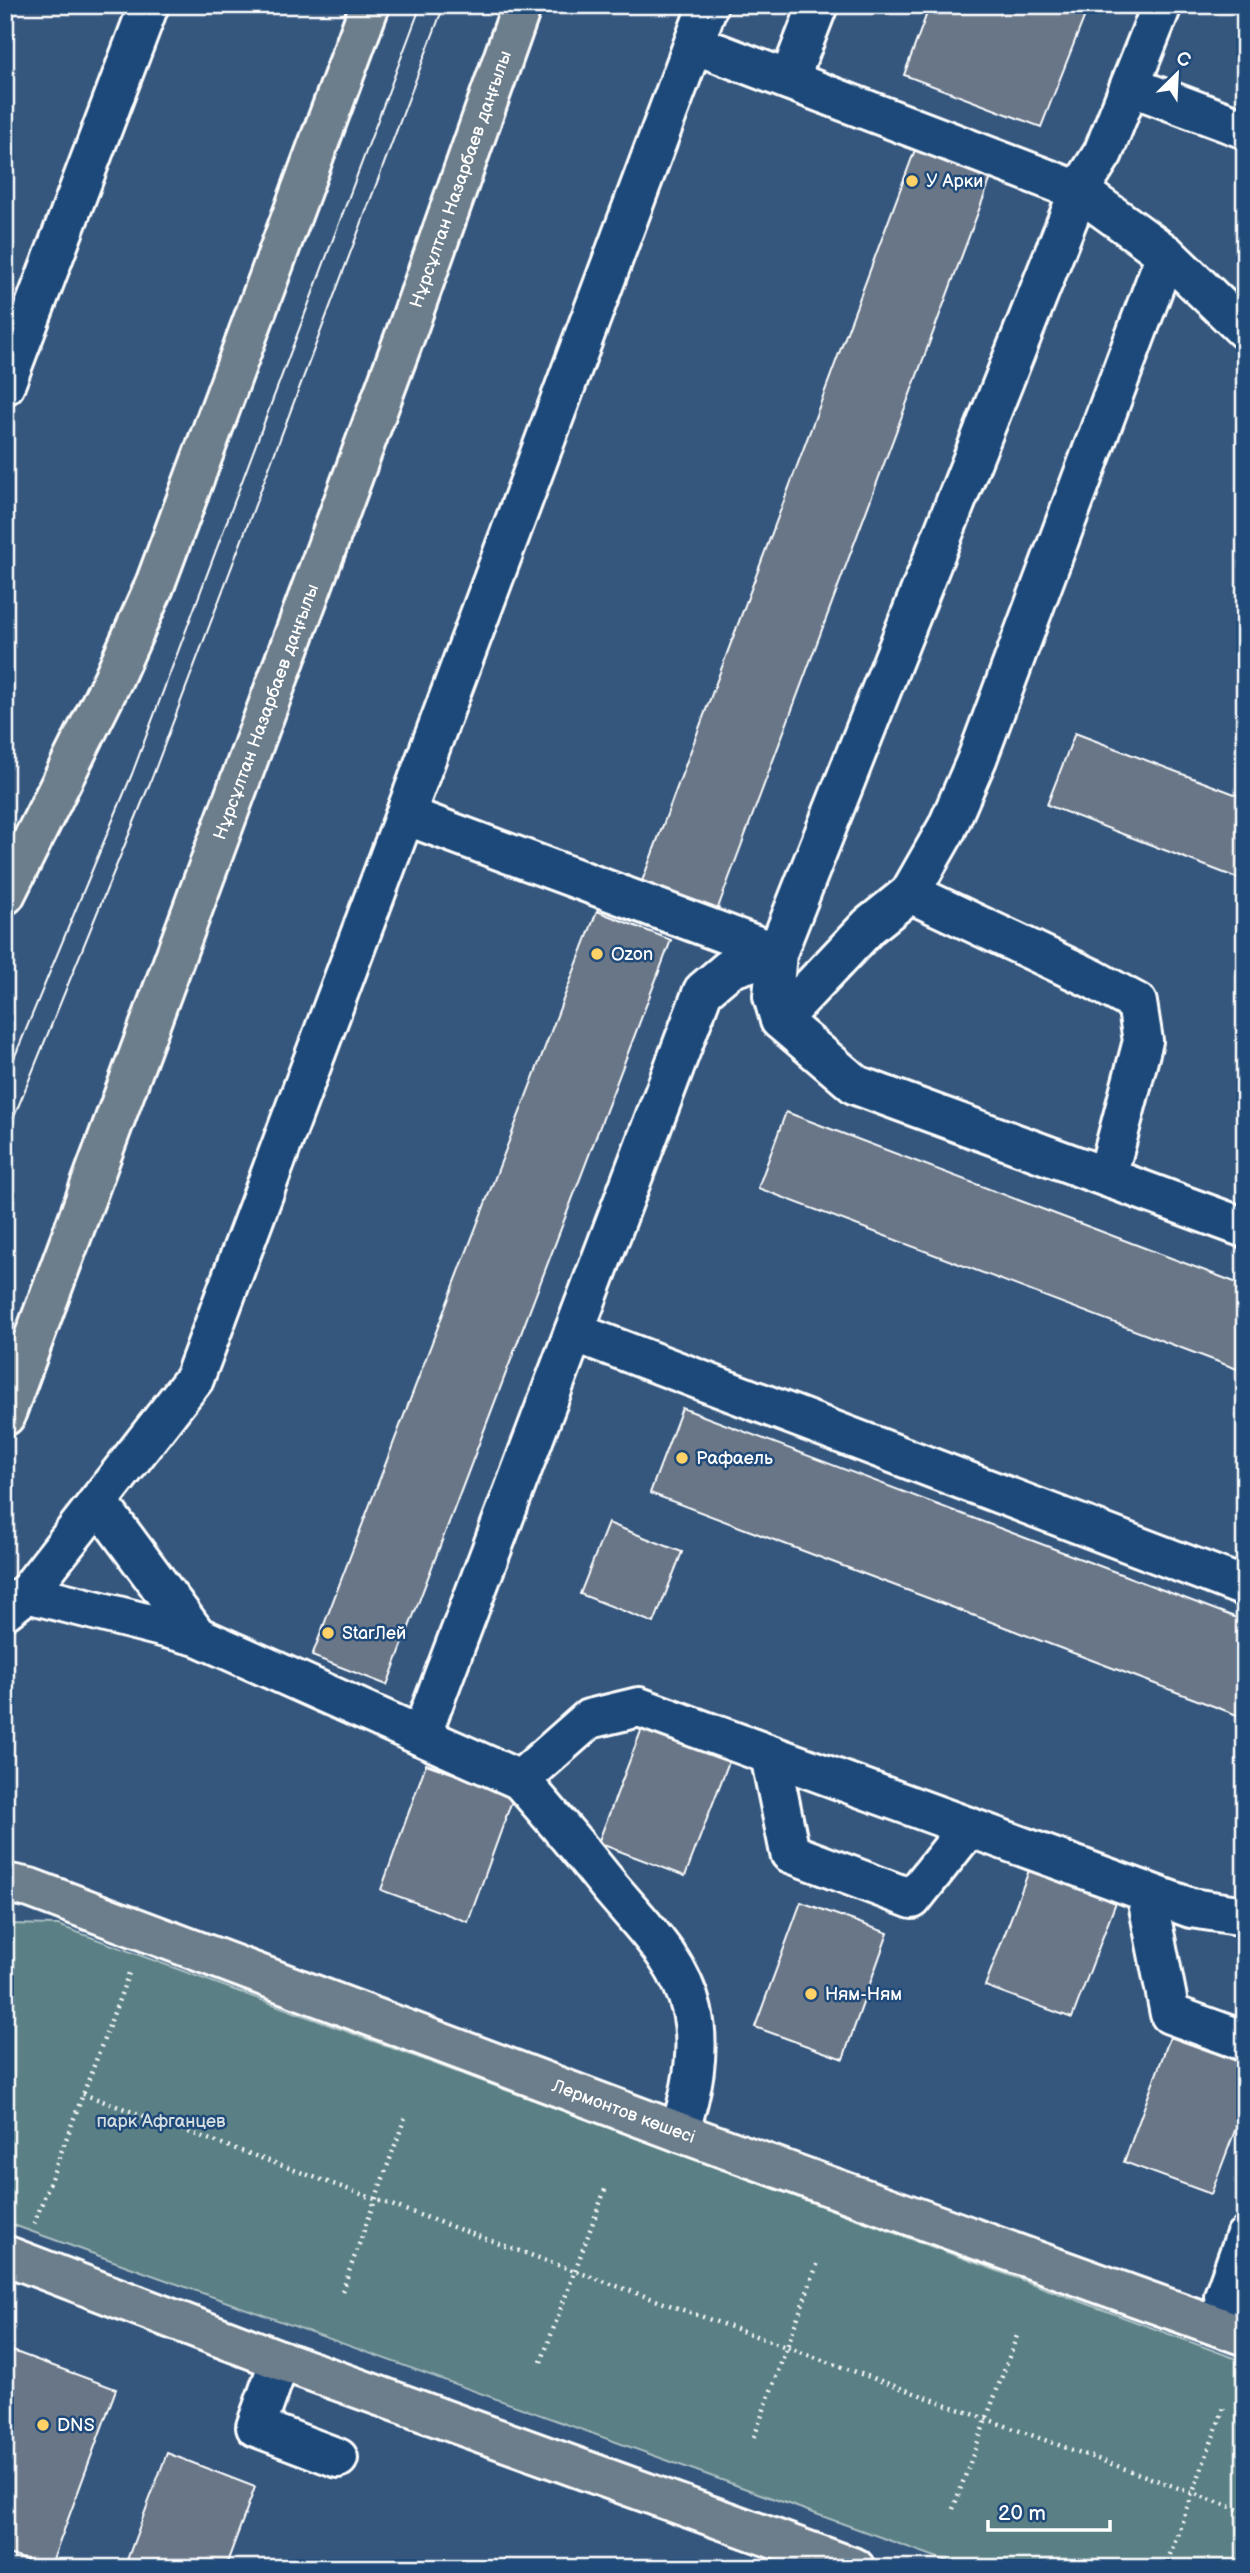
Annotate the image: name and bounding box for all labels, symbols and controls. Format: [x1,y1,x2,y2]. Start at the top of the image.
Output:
north arrow [1142,38,1212,108]
text: С [1173,47,1194,73]
street label: Нұрсұлтан Назарбаев даңғылы [406,48,516,311]
place label: У Арки [926,171,983,192]
marker: У Арки [904,173,920,189]
street label: Нұрсұлтан Назарбаев даңғылы [209,581,323,843]
place label: Ozon [611,944,653,965]
marker: Ozon [589,946,605,962]
place label: Рафаель [696,1448,773,1469]
marker: Рафаель [674,1450,690,1466]
place label: StarЛей [342,1623,406,1644]
marker: StarЛей [320,1625,336,1641]
place label: Ням-Ням [825,1984,902,2005]
marker: Ням-Ням [803,1986,819,2002]
street label: Лермонтов көшесі [548,2075,698,2148]
park label: парк Афганцев [96,2111,226,2132]
place label: DNS [57,2415,95,2436]
marker: DNS [35,2417,51,2433]
scale bar [988,2489,1110,2533]
text: 20 m [998,2501,1046,2526]

